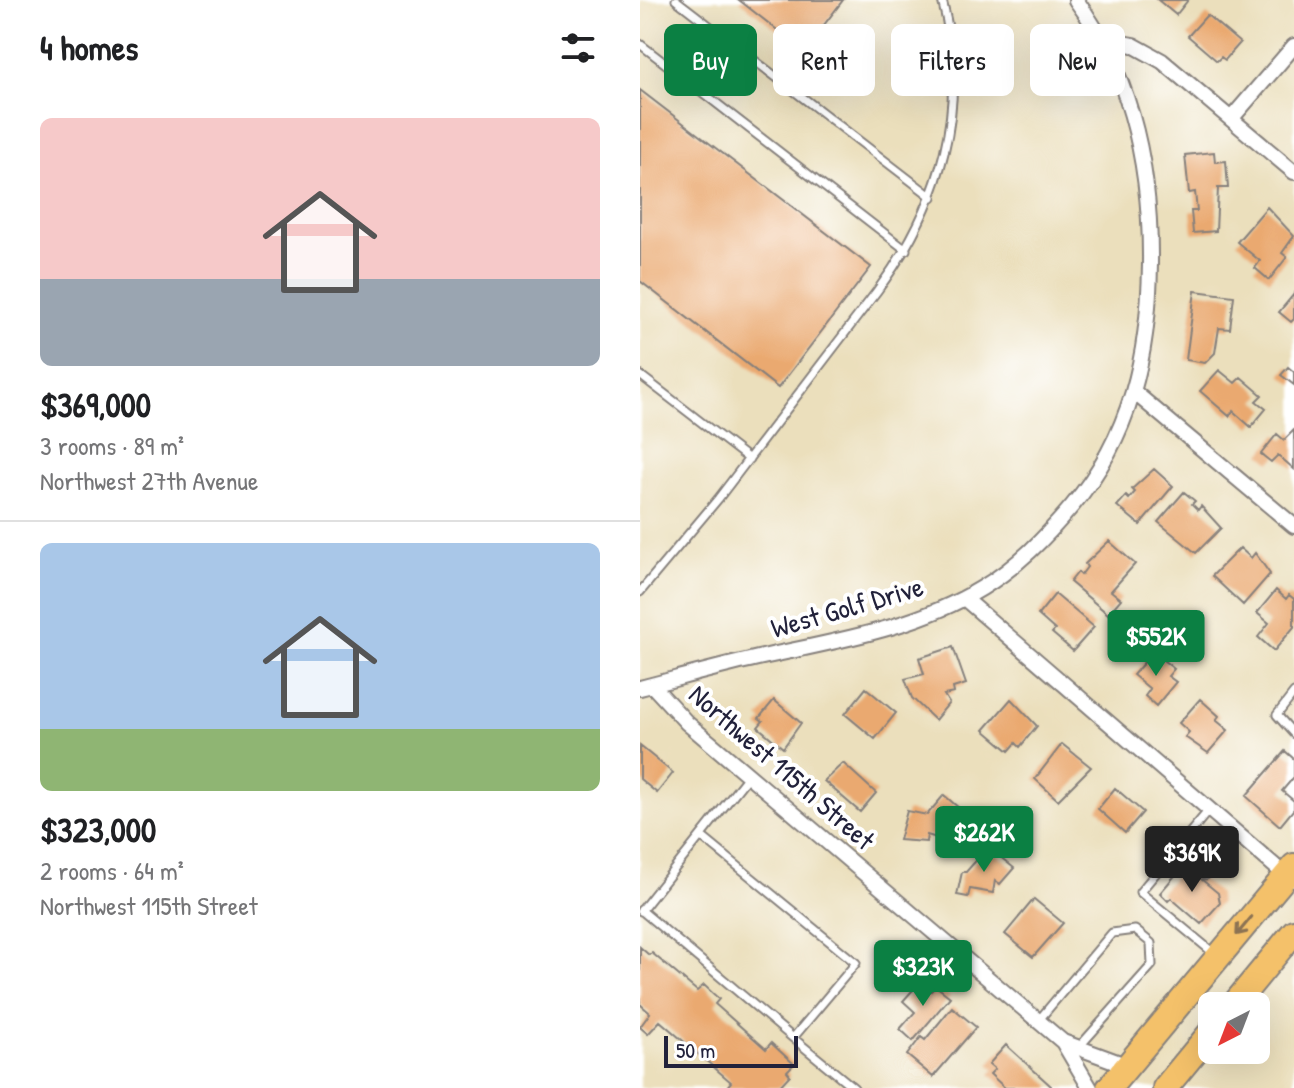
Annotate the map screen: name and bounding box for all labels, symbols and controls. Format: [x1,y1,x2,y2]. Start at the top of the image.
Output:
chip: Buy [664,24,757,96]
chip: Rent [773,24,875,96]
chip: Filters [891,24,1014,96]
chip: New [1030,24,1125,96]
text: 4 homes [40,25,138,71]
icon: filters [556,26,600,70]
icon: home [248,170,392,314]
text: $369,000 [40,382,151,428]
text: 3 rooms · 89 m² [40,428,184,463]
text: Northwest 27th Avenue [40,463,258,498]
street label: West Golf Drive [766,567,928,647]
icon: home [248,595,392,739]
pin: $552K [1100,610,1212,678]
text: $552K [1126,618,1186,653]
street label: Northwest 115th Street [681,676,883,858]
pin: $262K [928,806,1040,874]
text: $323,000 [40,807,156,853]
text: $262K [953,814,1015,849]
pin: $369K [1136,826,1248,894]
text: $369K [1163,834,1221,869]
text: 2 rooms · 64 m² [40,853,184,888]
text: Northwest 115th Street [40,888,258,923]
one-way arrow [1235,916,1253,936]
pin: $323K [867,940,979,1008]
text: $323K [892,948,954,983]
north arrow [1198,992,1270,1064]
map controls [1198,992,1270,1064]
scale bar [664,1032,798,1068]
text: 50 m [676,1035,715,1065]

